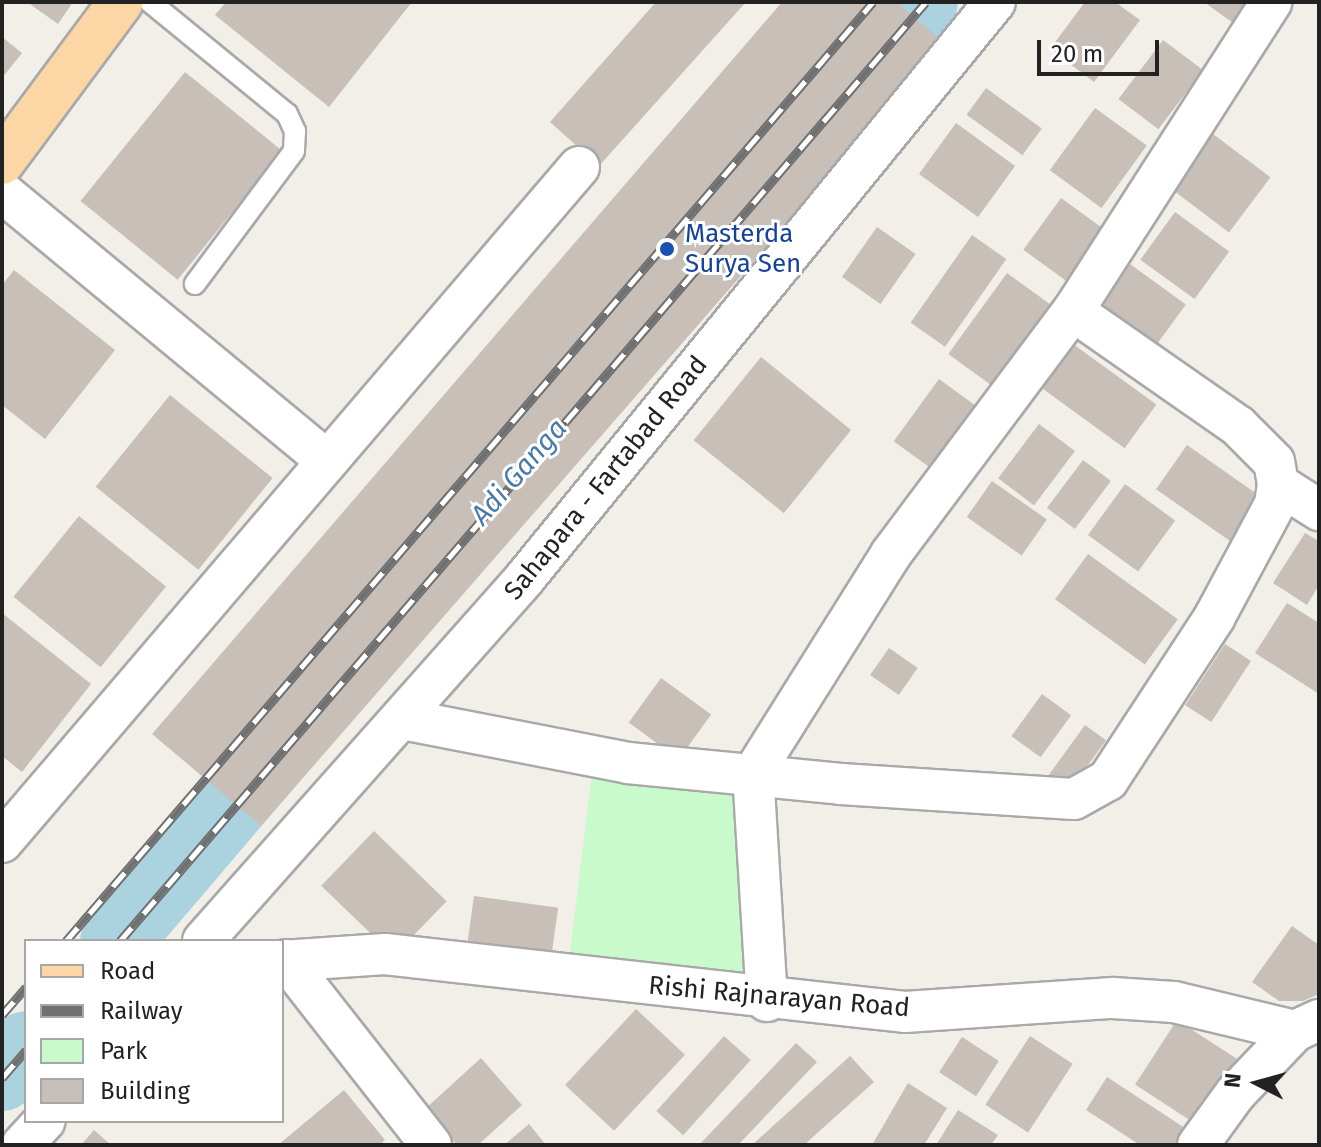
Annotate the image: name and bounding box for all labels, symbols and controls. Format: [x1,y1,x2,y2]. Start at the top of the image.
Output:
scale bar [1041,24,1163,74]
text: 20 m [1051,40,1103,68]
place label: Masterda Surya Sen [685,218,801,280]
marker: Masterda Surya Sen [656,238,678,260]
street label: Sahapara - Fartabad Road [498,350,714,606]
water label: Adi Ganga [464,412,574,532]
legend [24,939,284,1123]
text: Road [100,957,155,985]
street label: Rishi Rajnarayan Road [647,970,911,1024]
text: Railway [100,997,183,1025]
text: Park [100,1037,147,1065]
north arrow [1217,1043,1297,1123]
text: N [1218,1072,1247,1089]
text: Building [100,1077,190,1105]

